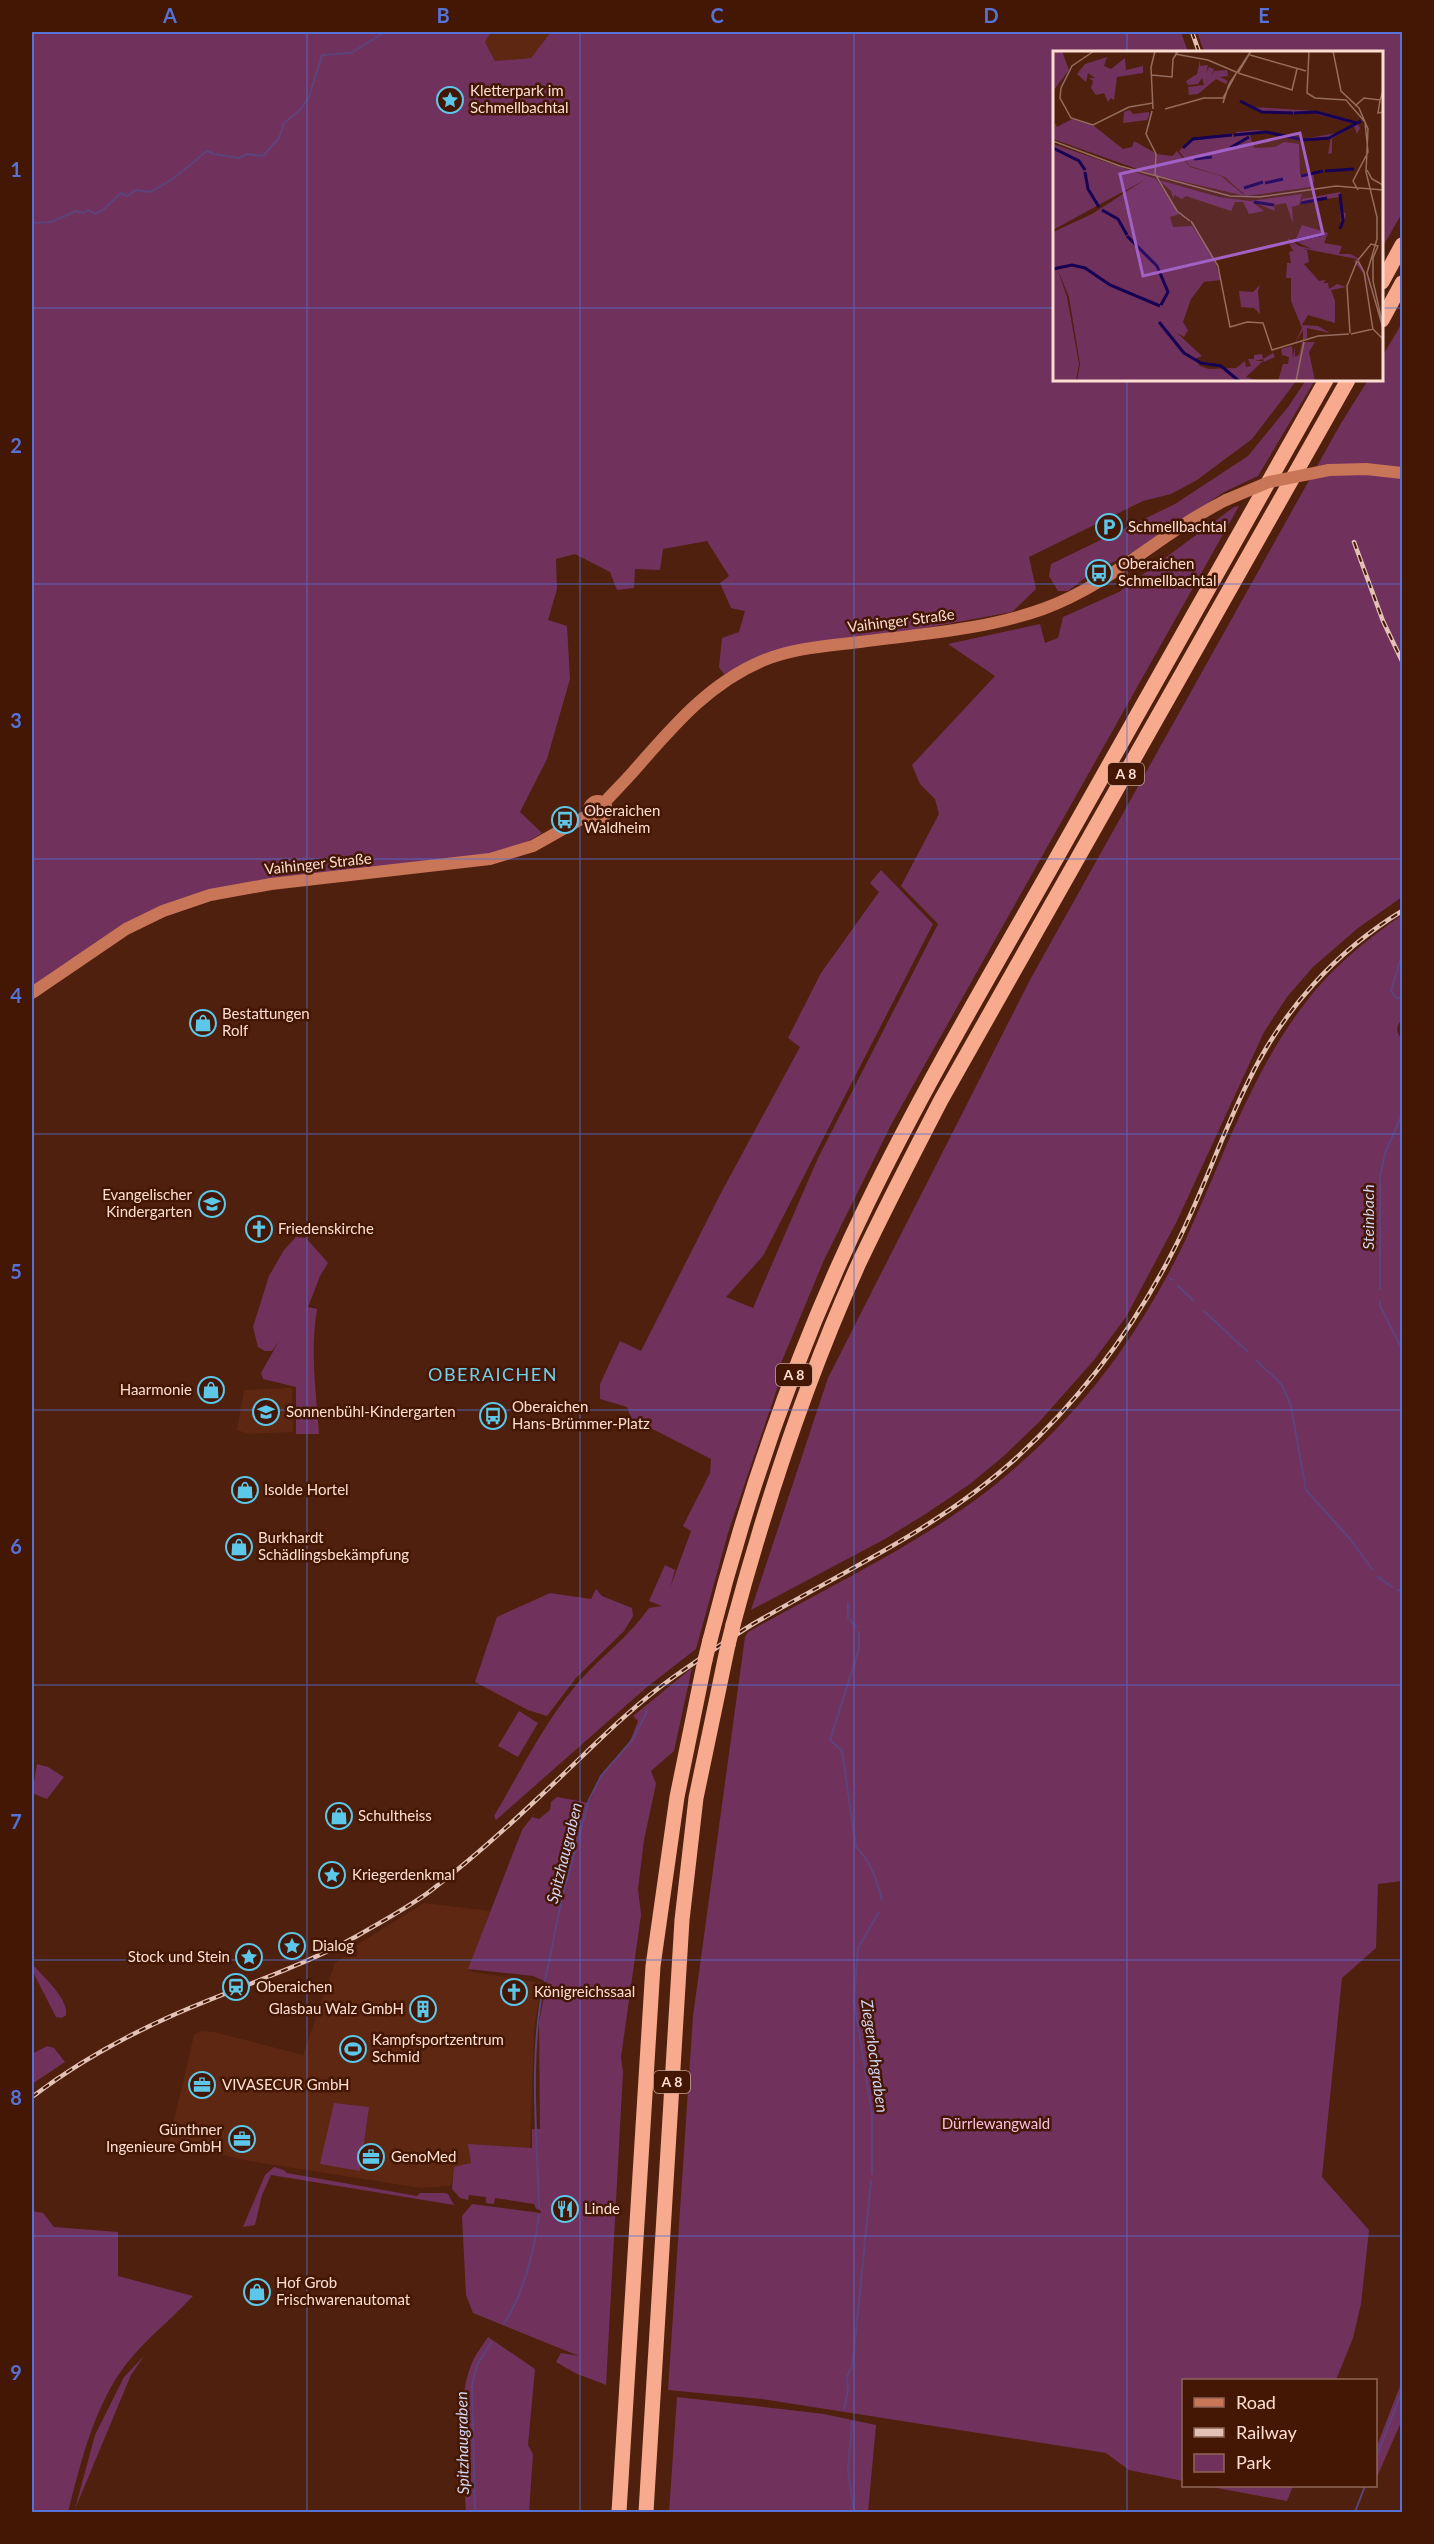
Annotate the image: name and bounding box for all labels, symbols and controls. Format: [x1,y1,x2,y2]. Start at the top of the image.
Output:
text: A [162,3,177,27]
text: B [436,3,450,27]
text: C [710,3,724,27]
text: D [983,3,999,27]
text: E [1258,3,1270,27]
inset map [1053,51,1383,381]
place label: Kletterpark im Schmellbachtal [470,81,569,116]
place icon: Kletterpark im Schmellbachtal [435,85,465,115]
text: 1 [10,157,22,181]
text: 2 [10,433,22,457]
parking icon: Schmellbachtal [1094,512,1124,542]
place label: Schmellbachtal [1128,517,1227,535]
place label: Oberaichen Schmellbachtal [1118,554,1217,589]
bus stop icon: Oberaichen Schmellbachtal [1084,558,1114,588]
street label: Vaihinger Straße [846,605,955,635]
text: 3 [10,708,22,732]
road number: A 8 [1108,763,1144,785]
place label: Oberaichen Waldheim [584,801,660,836]
bus stop icon: Oberaichen Waldheim [550,805,580,835]
street label: Vaihinger Straße [263,848,372,878]
text: 4 [10,983,22,1007]
place label: Bestattungen Rolf [222,1004,310,1039]
shop icon: Bestattungen Rolf [188,1008,218,1038]
water label: Steinbach [1358,1184,1377,1250]
place label: Evangelischer Kindergarten [102,1185,193,1220]
school or university icon: Evangelischer Kindergarten [197,1189,227,1219]
church icon: Friedenskirche [244,1214,274,1244]
place label: Friedenskirche [278,1219,374,1237]
text: 5 [10,1259,22,1283]
district label: OBERAICHEN [428,1363,558,1385]
road number: A 8 [776,1364,812,1386]
shop icon: Haarmonie [196,1375,226,1405]
place label: Haarmonie [120,1380,192,1398]
school or university icon: Sonnenbühl-Kindergarten [251,1397,281,1427]
place label: Oberaichen Hans-Brümmer-Platz [512,1397,650,1432]
bus stop icon: Oberaichen Hans-Brümmer-Platz [478,1401,508,1431]
place label: Sonnenbühl-Kindergarten [286,1402,456,1420]
shop icon: Isolde Hortel [230,1475,260,1505]
place label: Isolde Hortel [264,1480,349,1498]
place label: Burkhardt Schädlingsbekämpfung [258,1528,409,1563]
shop icon: Burkhardt Schädlingsbekämpfung [224,1532,254,1562]
text: 6 [10,1534,22,1558]
water label: Spitzhaugraben [542,1800,585,1905]
shop icon: Schultheiss [324,1801,354,1831]
place label: Schultheiss [358,1806,432,1824]
text: 7 [10,1809,22,1833]
place icon: Kriegerdenkmal [317,1860,347,1890]
place label: Kriegerdenkmal [352,1865,455,1883]
place icon: Dialog [277,1931,307,1961]
place label: Dialog [312,1936,354,1954]
place icon: Stock und Stein [234,1942,264,1972]
place label: Stock und Stein [128,1947,230,1965]
station icon: Oberaichen [221,1972,251,2002]
place label: Oberaichen [256,1977,332,1995]
church icon: Königreichssaal [499,1977,529,2007]
place label: Königreichssaal [534,1982,635,2000]
building icon: Glasbau Walz GmbH [408,1994,438,2024]
water label: Ziegerlochgraben [858,1997,893,2114]
place label: Glasbau Walz GmbH [269,1999,404,2017]
place label: Kampfsportzentrum Schmid [372,2030,504,2065]
sports icon: Kampfsportzentrum Schmid [338,2034,368,2064]
office icon: VIVASECUR GmbH [187,2070,217,2100]
road number: A 8 [654,2071,690,2093]
place label: VIVASECUR GmbH [222,2075,350,2093]
text: 8 [10,2085,22,2109]
park label: Dürrlewangwald [942,2114,1050,2132]
place label: Günthner Ingenieure GmbH [106,2120,223,2155]
office icon: Günthner Ingenieure GmbH [227,2124,257,2154]
office icon: GenoMed [356,2142,386,2172]
place label: GenoMed [391,2147,456,2165]
restaurant icon: Linde [550,2194,580,2224]
place label: Linde [584,2199,620,2217]
place label: Hof Grob Frischwarenautomat [276,2273,411,2308]
shop icon: Hof Grob Frischwarenautomat [242,2277,272,2307]
text: 9 [10,2360,22,2384]
legend [1182,2379,1377,2487]
water label: Spitzhaugraben [451,2391,472,2495]
text: Road [1236,2391,1276,2413]
text: Railway [1236,2421,1297,2443]
text: Park [1236,2451,1272,2473]

